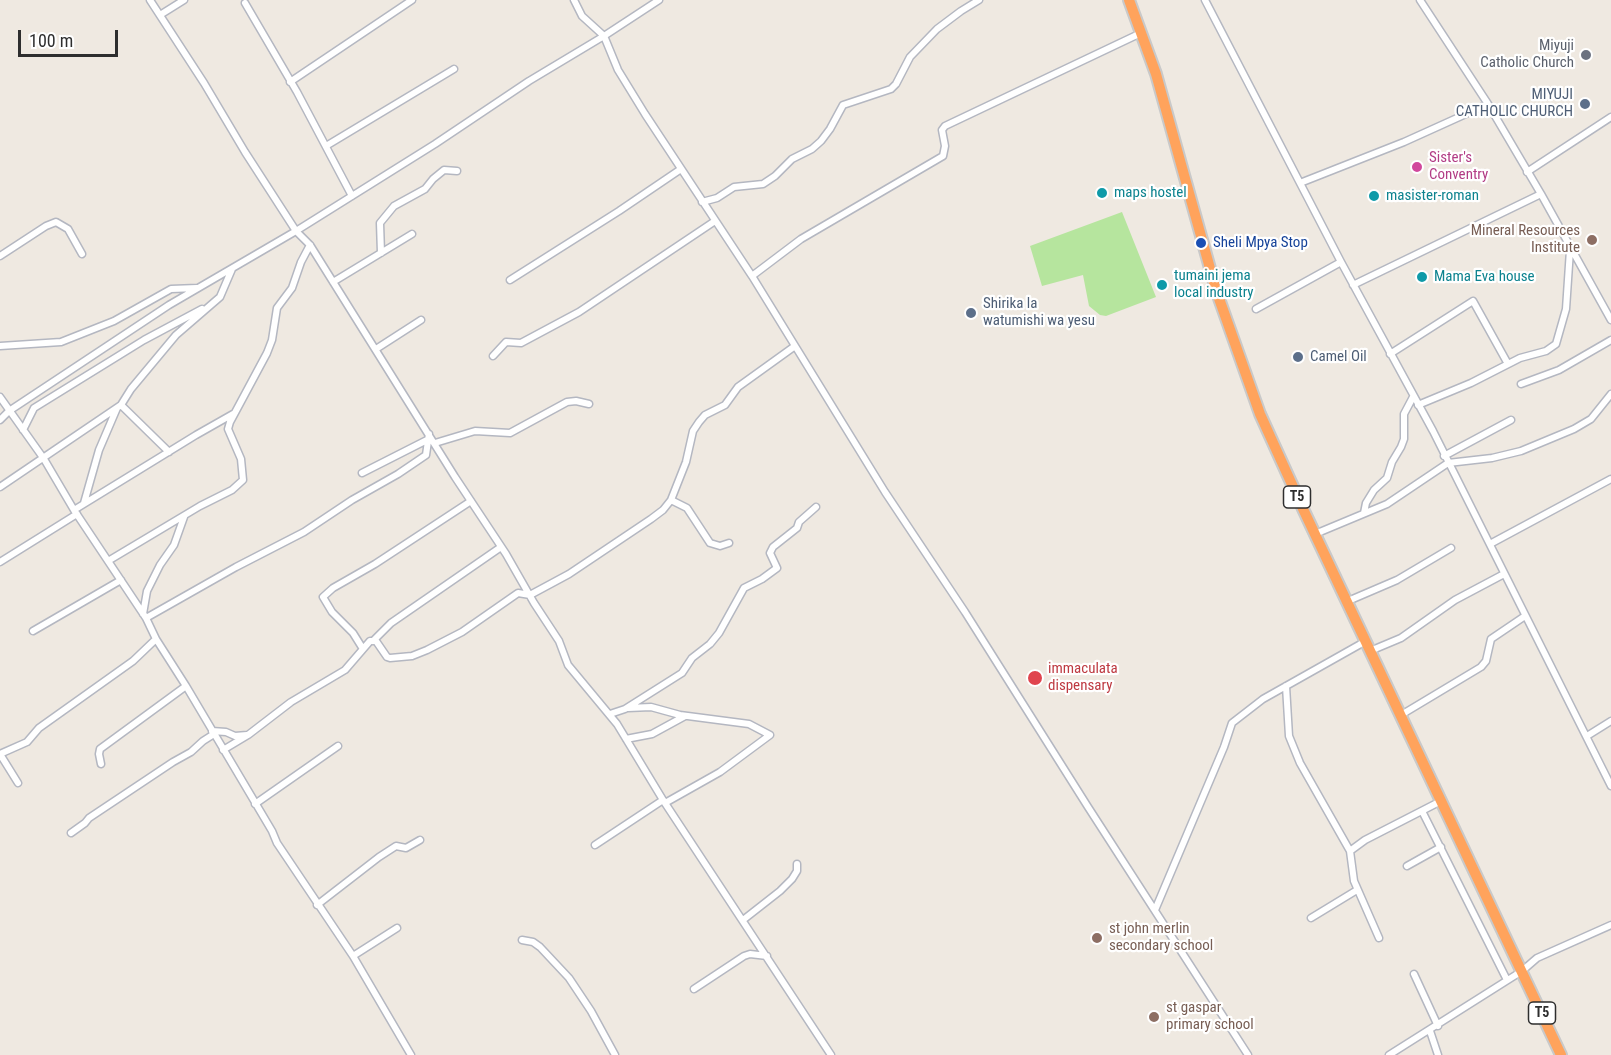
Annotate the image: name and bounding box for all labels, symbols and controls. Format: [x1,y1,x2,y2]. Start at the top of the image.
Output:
scale bar [21,18,122,56]
text: 100 m [29,30,73,51]
place label: Miyuji Catholic Church [1480,37,1574,72]
marker: Miyuji Catholic Church [1579,48,1593,62]
place label: MIYUJI CATHOLIC CHURCH [1456,86,1573,121]
marker: MIYUJI CATHOLIC CHURCH [1578,97,1592,111]
place label: Sister's Conventry [1429,149,1488,184]
marker: Sister's Conventry [1410,160,1424,174]
place label: maps hostel [1114,184,1187,202]
marker: maps hostel [1095,186,1109,200]
place label: masister-roman [1386,187,1479,205]
marker: masister-roman [1367,189,1381,203]
place label: Mineral Resources Institute [1471,222,1580,257]
marker: Mineral Resources Institute [1585,233,1599,247]
place label: Sheli Mpya Stop [1213,234,1308,252]
marker: Sheli Mpya Stop [1194,236,1208,250]
place label: tumaini jema local industry [1174,267,1254,302]
place label: Mama Eva house [1434,268,1535,286]
marker: Mama Eva house [1415,270,1429,284]
marker: tumaini jema local industry [1155,278,1169,292]
place label: Shirika la watumishi wa yesu [983,295,1095,330]
marker: Shirika la watumishi wa yesu [964,306,978,320]
place label: Camel Oil [1310,348,1367,366]
marker: Camel Oil [1291,350,1305,364]
road number: T5 [1284,486,1310,508]
place label: immaculata dispensary [1048,660,1118,695]
marker: immaculata dispensary [1026,669,1044,687]
place label: st john merlin secondary school [1109,920,1213,955]
marker: st john merlin secondary school [1090,931,1104,945]
place label: st gaspar primary school [1166,999,1254,1034]
road number: T5 [1528,1002,1556,1024]
marker: st gaspar primary school [1147,1010,1161,1024]

